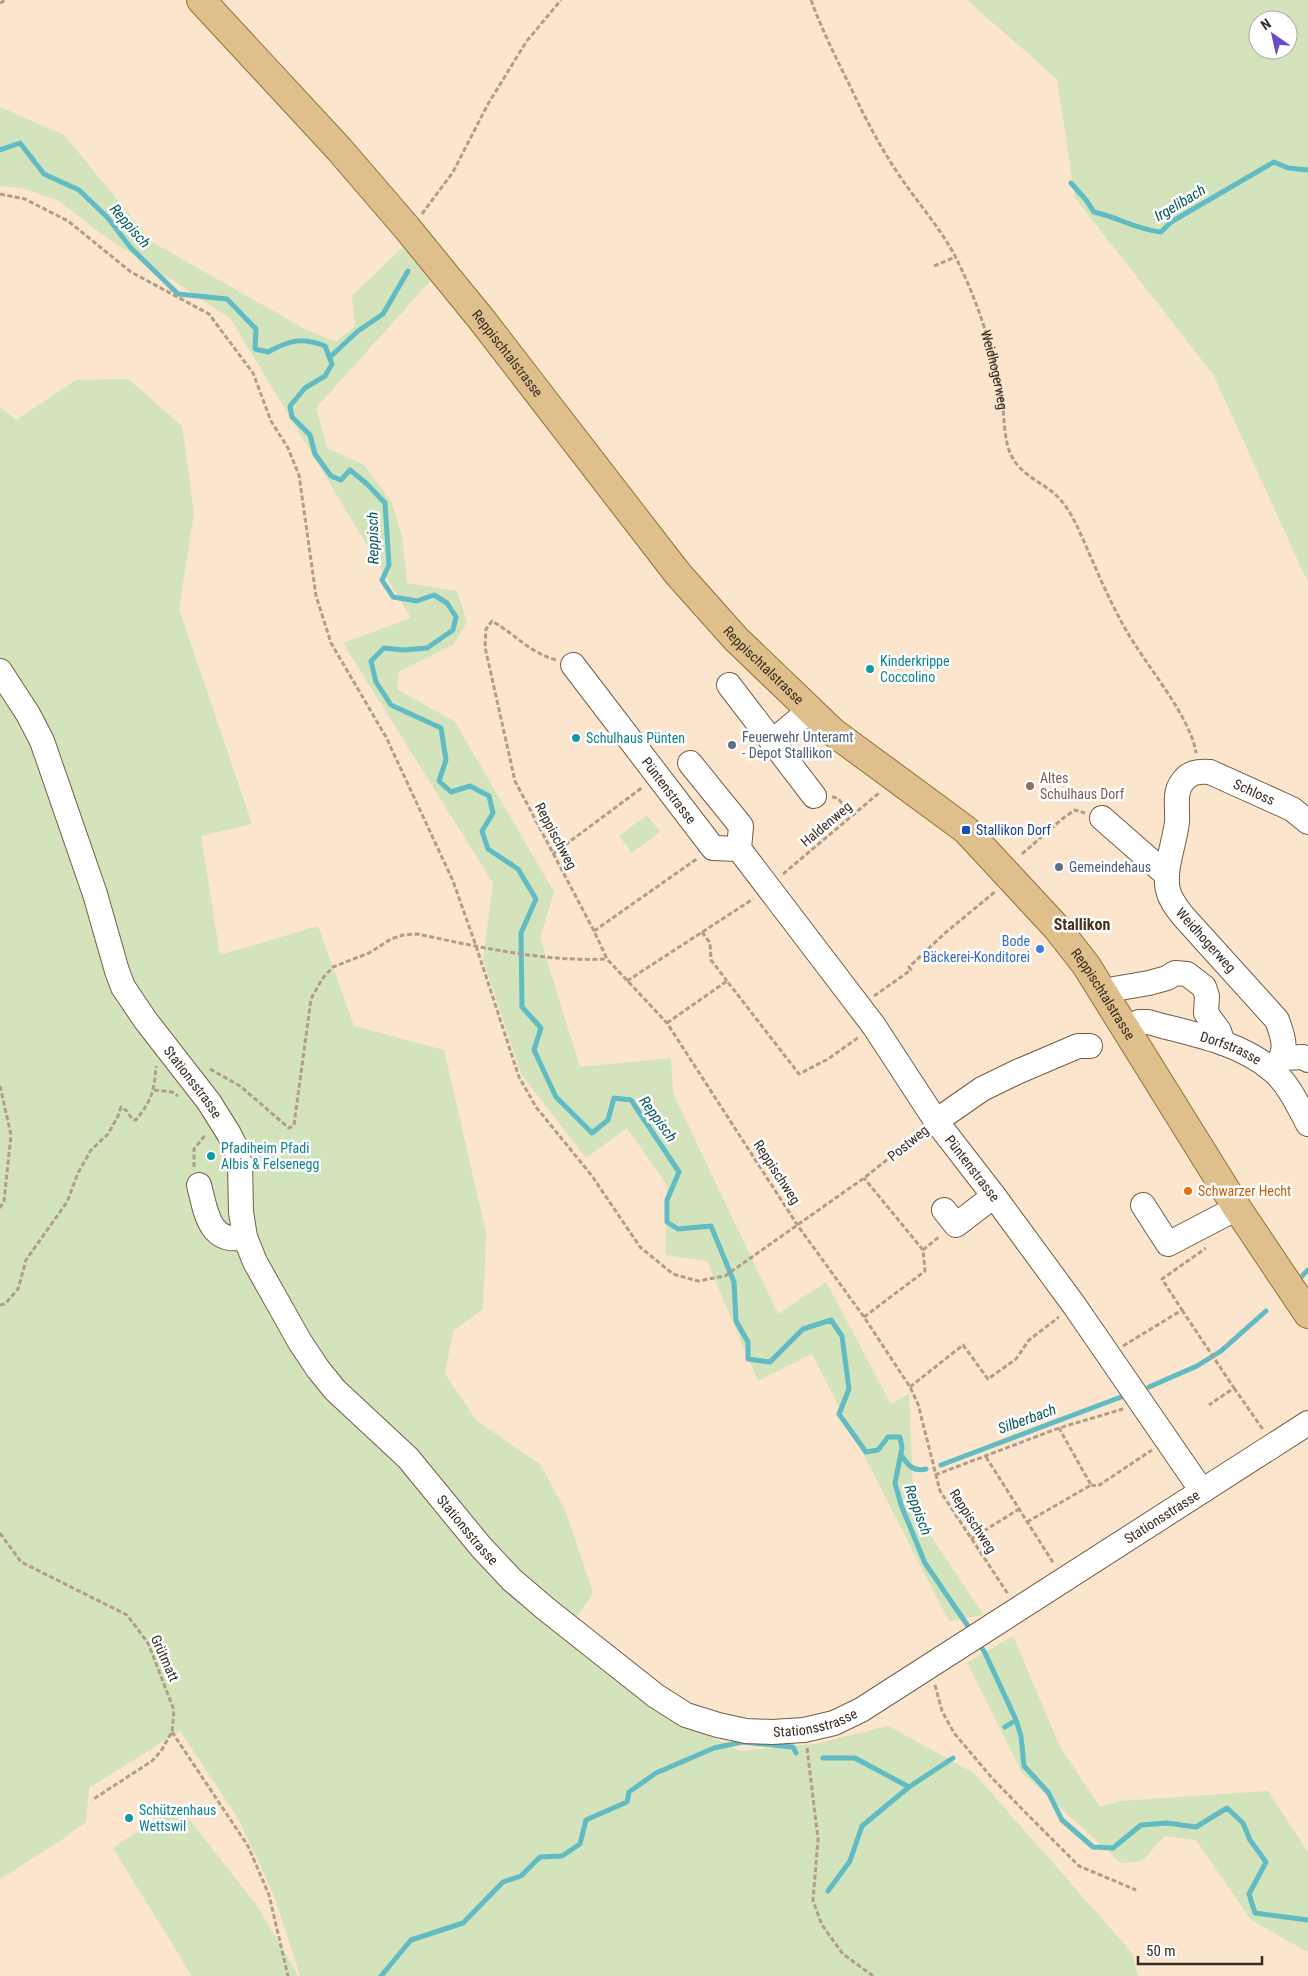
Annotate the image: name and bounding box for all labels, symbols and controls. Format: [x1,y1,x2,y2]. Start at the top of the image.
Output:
north arrow [1248,10,1298,60]
text: N [1258,15,1274,33]
water label: Irgelibach [1151,181,1209,225]
water label: Reppisch [106,200,154,252]
street label: Reppischtalstrasse [469,307,546,400]
street label: Weidhogerweg [978,328,1011,411]
water label: Reppisch [364,512,382,564]
street label: Reppischtalstrasse [720,623,807,708]
place label: Kinderkrippe Coccolino [880,653,950,685]
marker: Kinderkrippe Coccolino [864,663,876,675]
place label: Feuerwehr Unteramt - Depot Stallikon [742,729,854,761]
place label: Schulhaus Pünten [586,730,685,746]
marker: Schulhaus Pünten [570,732,582,744]
marker: Feuerwehr Unteramt - Depot Stallikon [726,739,738,751]
street label: Püntenstrasse [639,754,700,827]
place label: Altes Schulhaus Dorf [1040,770,1125,802]
street label: Schloss [1231,776,1277,808]
marker: Altes Schulhaus Dorf [1024,780,1036,792]
street label: Haldenweg [797,798,855,850]
street label: Reppischweg [532,800,580,872]
place label: Stallikon Dorf [976,822,1051,838]
marker: Stallikon Dorf [960,824,972,836]
place label: Gemeindehaus [1069,859,1151,875]
marker: Gemeindehaus [1053,861,1065,873]
street label: Weidhogerweg [1173,904,1239,976]
district label: Stallikon [1054,915,1110,934]
place label: Bode Bäckerei-Konditorei [923,933,1030,965]
marker: Bode Bäckerei-Konditorei [1034,943,1046,955]
street label: Reppischtalstrasse [1068,945,1139,1043]
street label: Dorfstrasse [1198,1028,1265,1068]
street label: Stationsstrasse [161,1043,225,1122]
water label: Reppisch [635,1092,681,1146]
street label: Postweg [884,1122,932,1164]
street label: Püntenstrasse [942,1132,1003,1205]
street label: Reppischweg [750,1137,804,1207]
place label: Pfadiheim Pfadi Albis & Felsenegg [221,1140,319,1172]
marker: Pfadiheim Pfadi Albis & Felsenegg [205,1150,217,1162]
place label: Schwarzer Hecht [1198,1183,1291,1199]
marker: Schwarzer Hecht [1182,1185,1194,1197]
water label: Silberbach [995,1400,1059,1438]
water label: Reppisch [901,1482,935,1538]
street label: Reppischweg [946,1486,1000,1556]
street label: Stationsstrasse [1121,1487,1203,1547]
street label: Stationsstrasse [434,1492,502,1568]
street label: Grütmatt [148,1632,182,1684]
street label: Stationsstrasse [773,1705,860,1740]
place label: Schützenhaus Wettswil [139,1802,216,1834]
marker: Schützenhaus Wettswil [123,1812,135,1824]
scale bar [1138,1934,1262,1966]
text: 50 m [1146,1942,1176,1960]

